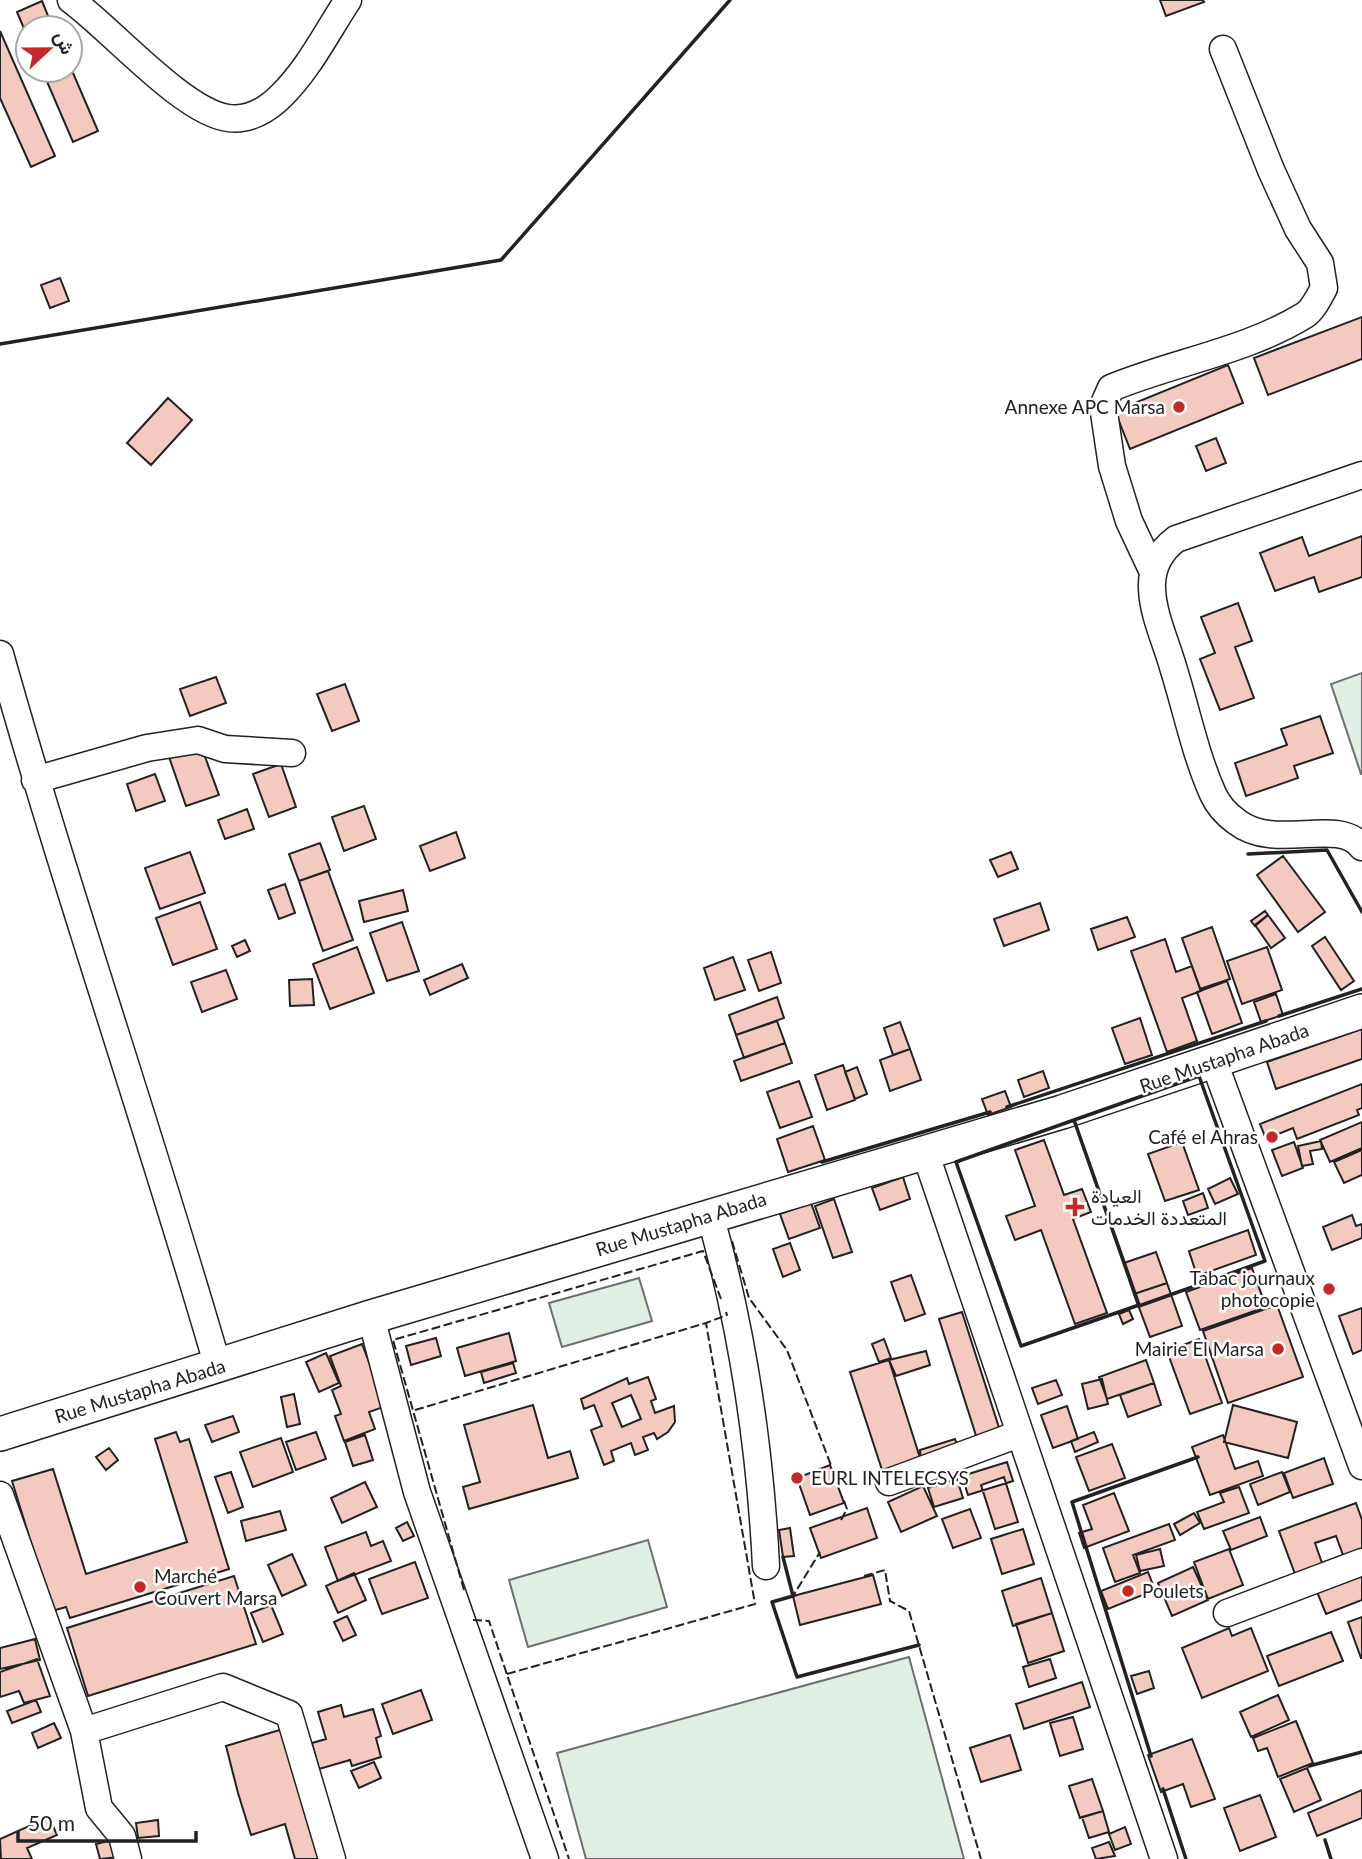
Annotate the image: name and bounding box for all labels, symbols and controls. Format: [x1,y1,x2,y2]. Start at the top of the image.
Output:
north arrow [14,14,84,84]
text: ش [49,28,80,58]
place label: Annexe APC Marsa [1005,395,1165,418]
marker: Annexe APC Marsa [1171,399,1187,415]
street label: Rue Mustapha Abada [1136,1018,1311,1097]
place label: Café el Ahras [1148,1125,1258,1148]
marker: Café el Ahras [1264,1129,1280,1145]
place label: العيادة المتعددة الخدمات [1091,1184,1227,1229]
street label: Rue Mustapha Abada [593,1187,769,1260]
marker: العيادة المتعددة الخدمات [1065,1197,1085,1217]
place label: Tabac journaux photocopie [1190,1266,1316,1311]
marker: Tabac journaux photocopie [1321,1281,1337,1297]
place label: Mairie El Marsa [1135,1337,1264,1360]
marker: Mairie El Marsa [1270,1341,1286,1357]
street label: Rue Mustapha Abada [52,1354,228,1427]
place label: EURL INTELECSYS [811,1466,969,1489]
marker: EURL INTELECSYS [789,1470,805,1486]
place label: Marché Couvert Marsa [154,1564,277,1609]
marker: Marché Couvert Marsa [132,1579,148,1595]
place label: Poulets [1142,1579,1204,1602]
marker: Poulets [1120,1583,1136,1599]
scale bar [18,1800,196,1844]
text: 50 m [28,1810,75,1835]

